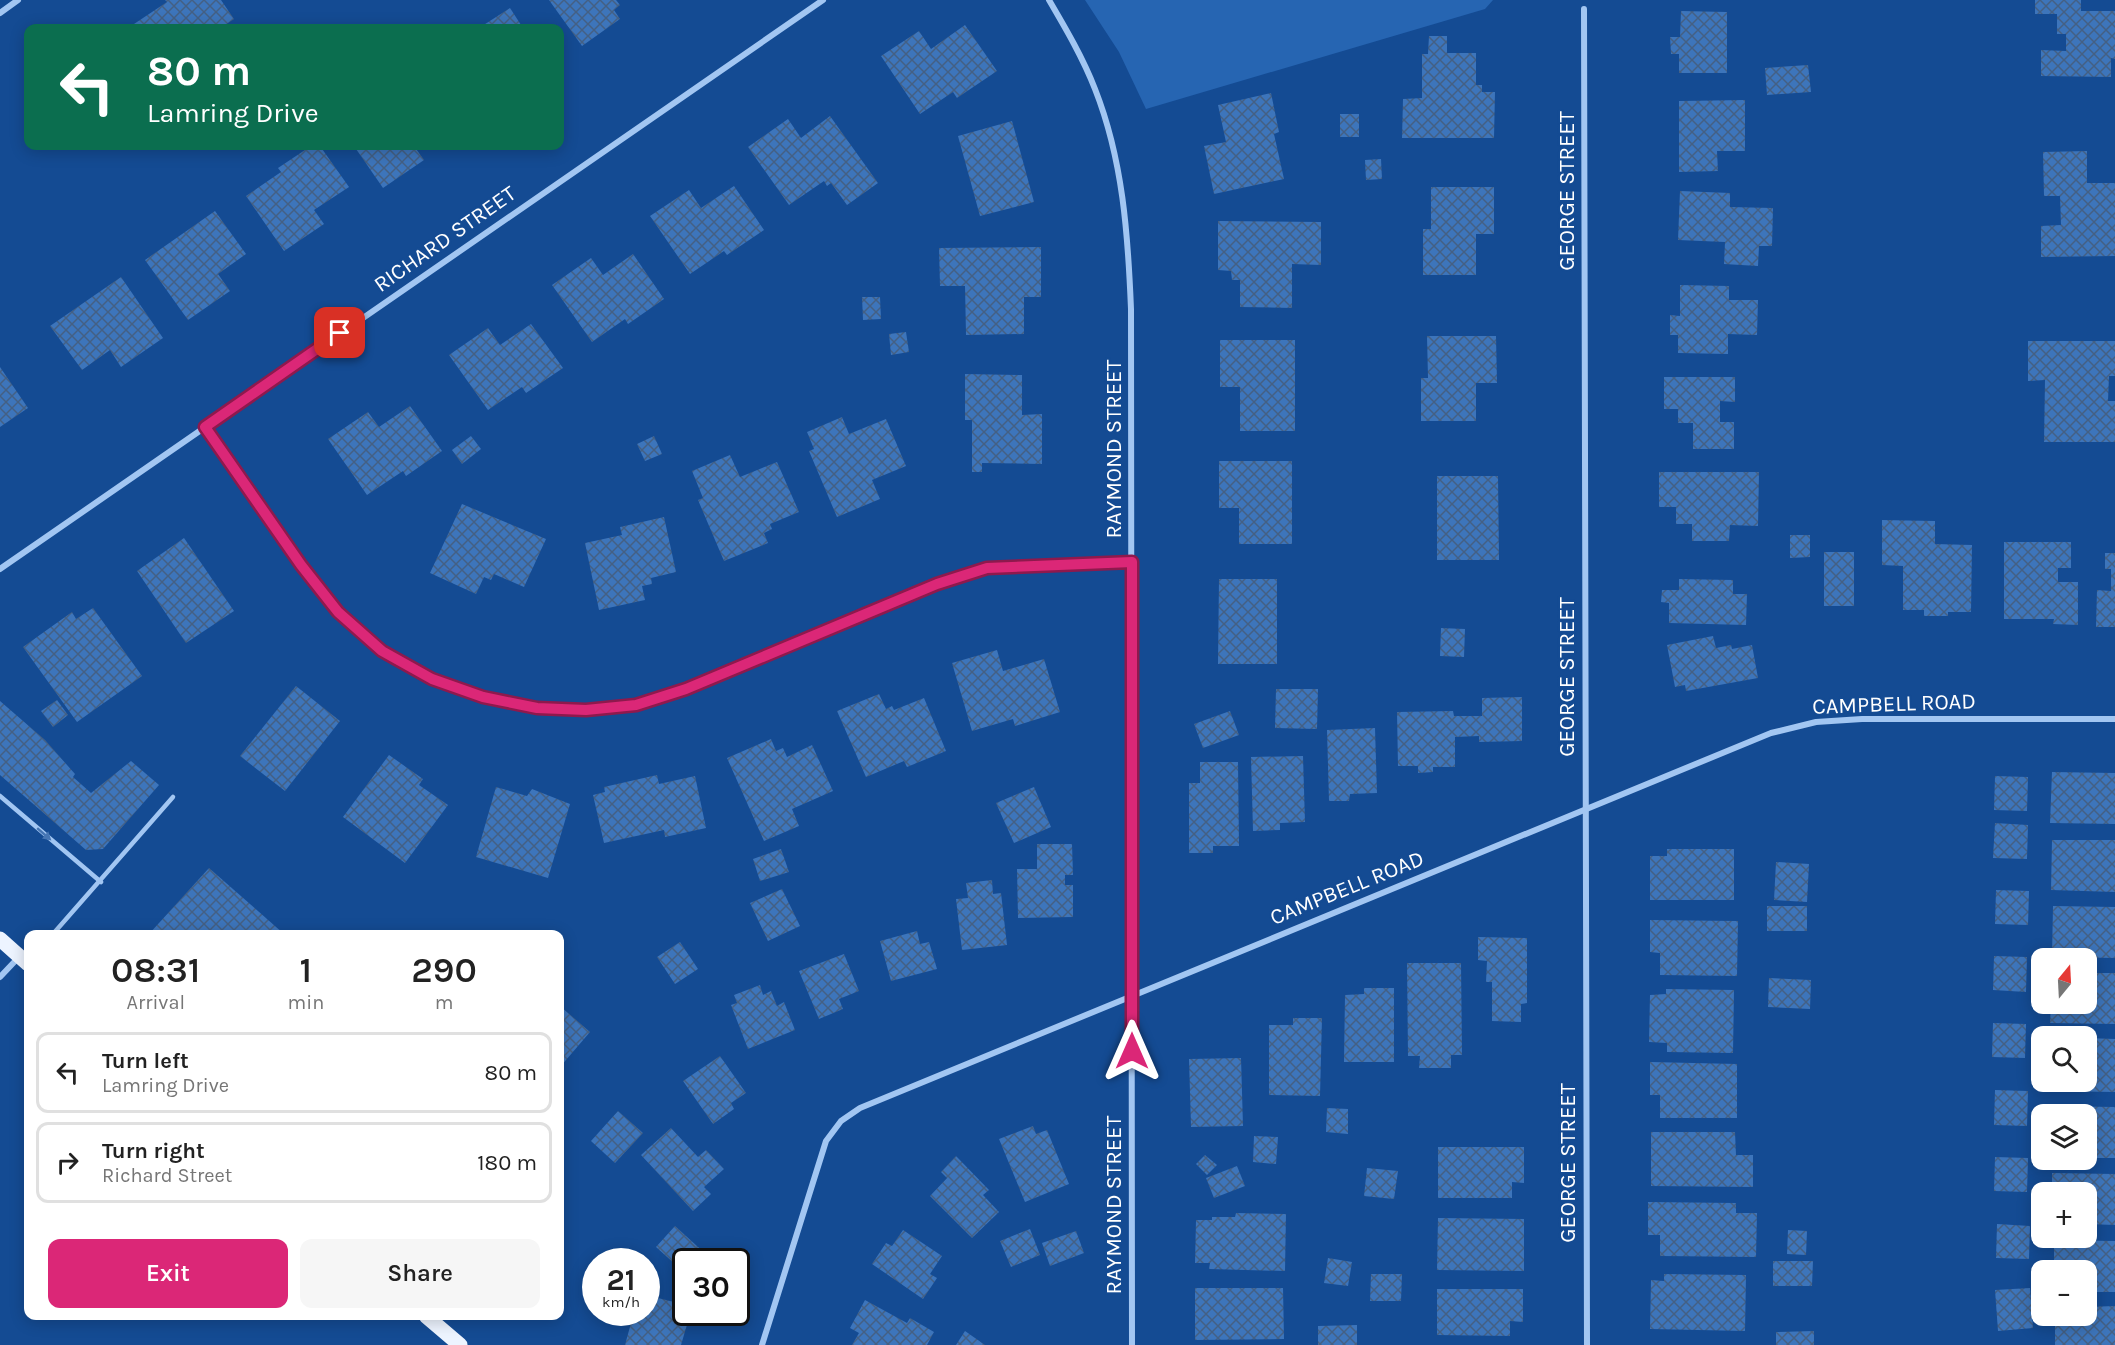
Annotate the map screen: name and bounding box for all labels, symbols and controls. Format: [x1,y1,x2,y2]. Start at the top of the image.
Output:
text: 80 m [147,46,251,96]
icon: left [48,48,126,126]
text: Lamring Drive [147,97,319,129]
street label: GEORGE STREET [1554,111,1580,271]
street label: RICHARD STREET [369,180,521,298]
pin [314,307,365,358]
icon: arrive [323,316,356,349]
street label: RAYMOND STREET [1101,360,1127,538]
street label: GEORGE STREET [1554,597,1580,757]
street label: CAMPBELL ROAD [1812,688,1976,720]
one-way arrow [36,827,51,840]
street label: CAMPBELL ROAD [1266,845,1428,931]
north arrow [2031,948,2097,1014]
map controls [2031,948,2097,1326]
text: 08:31 [111,949,200,991]
text: 1 [300,949,312,991]
text: 290 [411,949,477,991]
text: Arrival [126,991,185,1014]
text: min [288,991,324,1014]
text: m [435,991,453,1014]
position arrow [1100,1019,1164,1083]
button: search [2031,1026,2097,1092]
text: Turn left [102,1048,189,1074]
icon: left [51,1056,84,1089]
text: 80 m [485,1060,537,1086]
text: Lamring Drive [102,1074,229,1097]
street label: GEORGE STREET [1555,1083,1581,1243]
button: layers [2031,1104,2097,1170]
street label: RAYMOND STREET [1101,1116,1127,1294]
text: Turn right [102,1138,205,1164]
icon: right [51,1146,84,1179]
text: 180 m [477,1150,537,1176]
text: Richard Street [102,1164,232,1187]
button: + [2031,1182,2097,1248]
button: Exit [48,1239,288,1308]
button: Share [300,1239,540,1308]
speed limit sign: 30 [672,1248,750,1326]
button: − [2031,1260,2097,1326]
text: 21 [607,1262,635,1298]
text: km/h [602,1293,640,1311]

